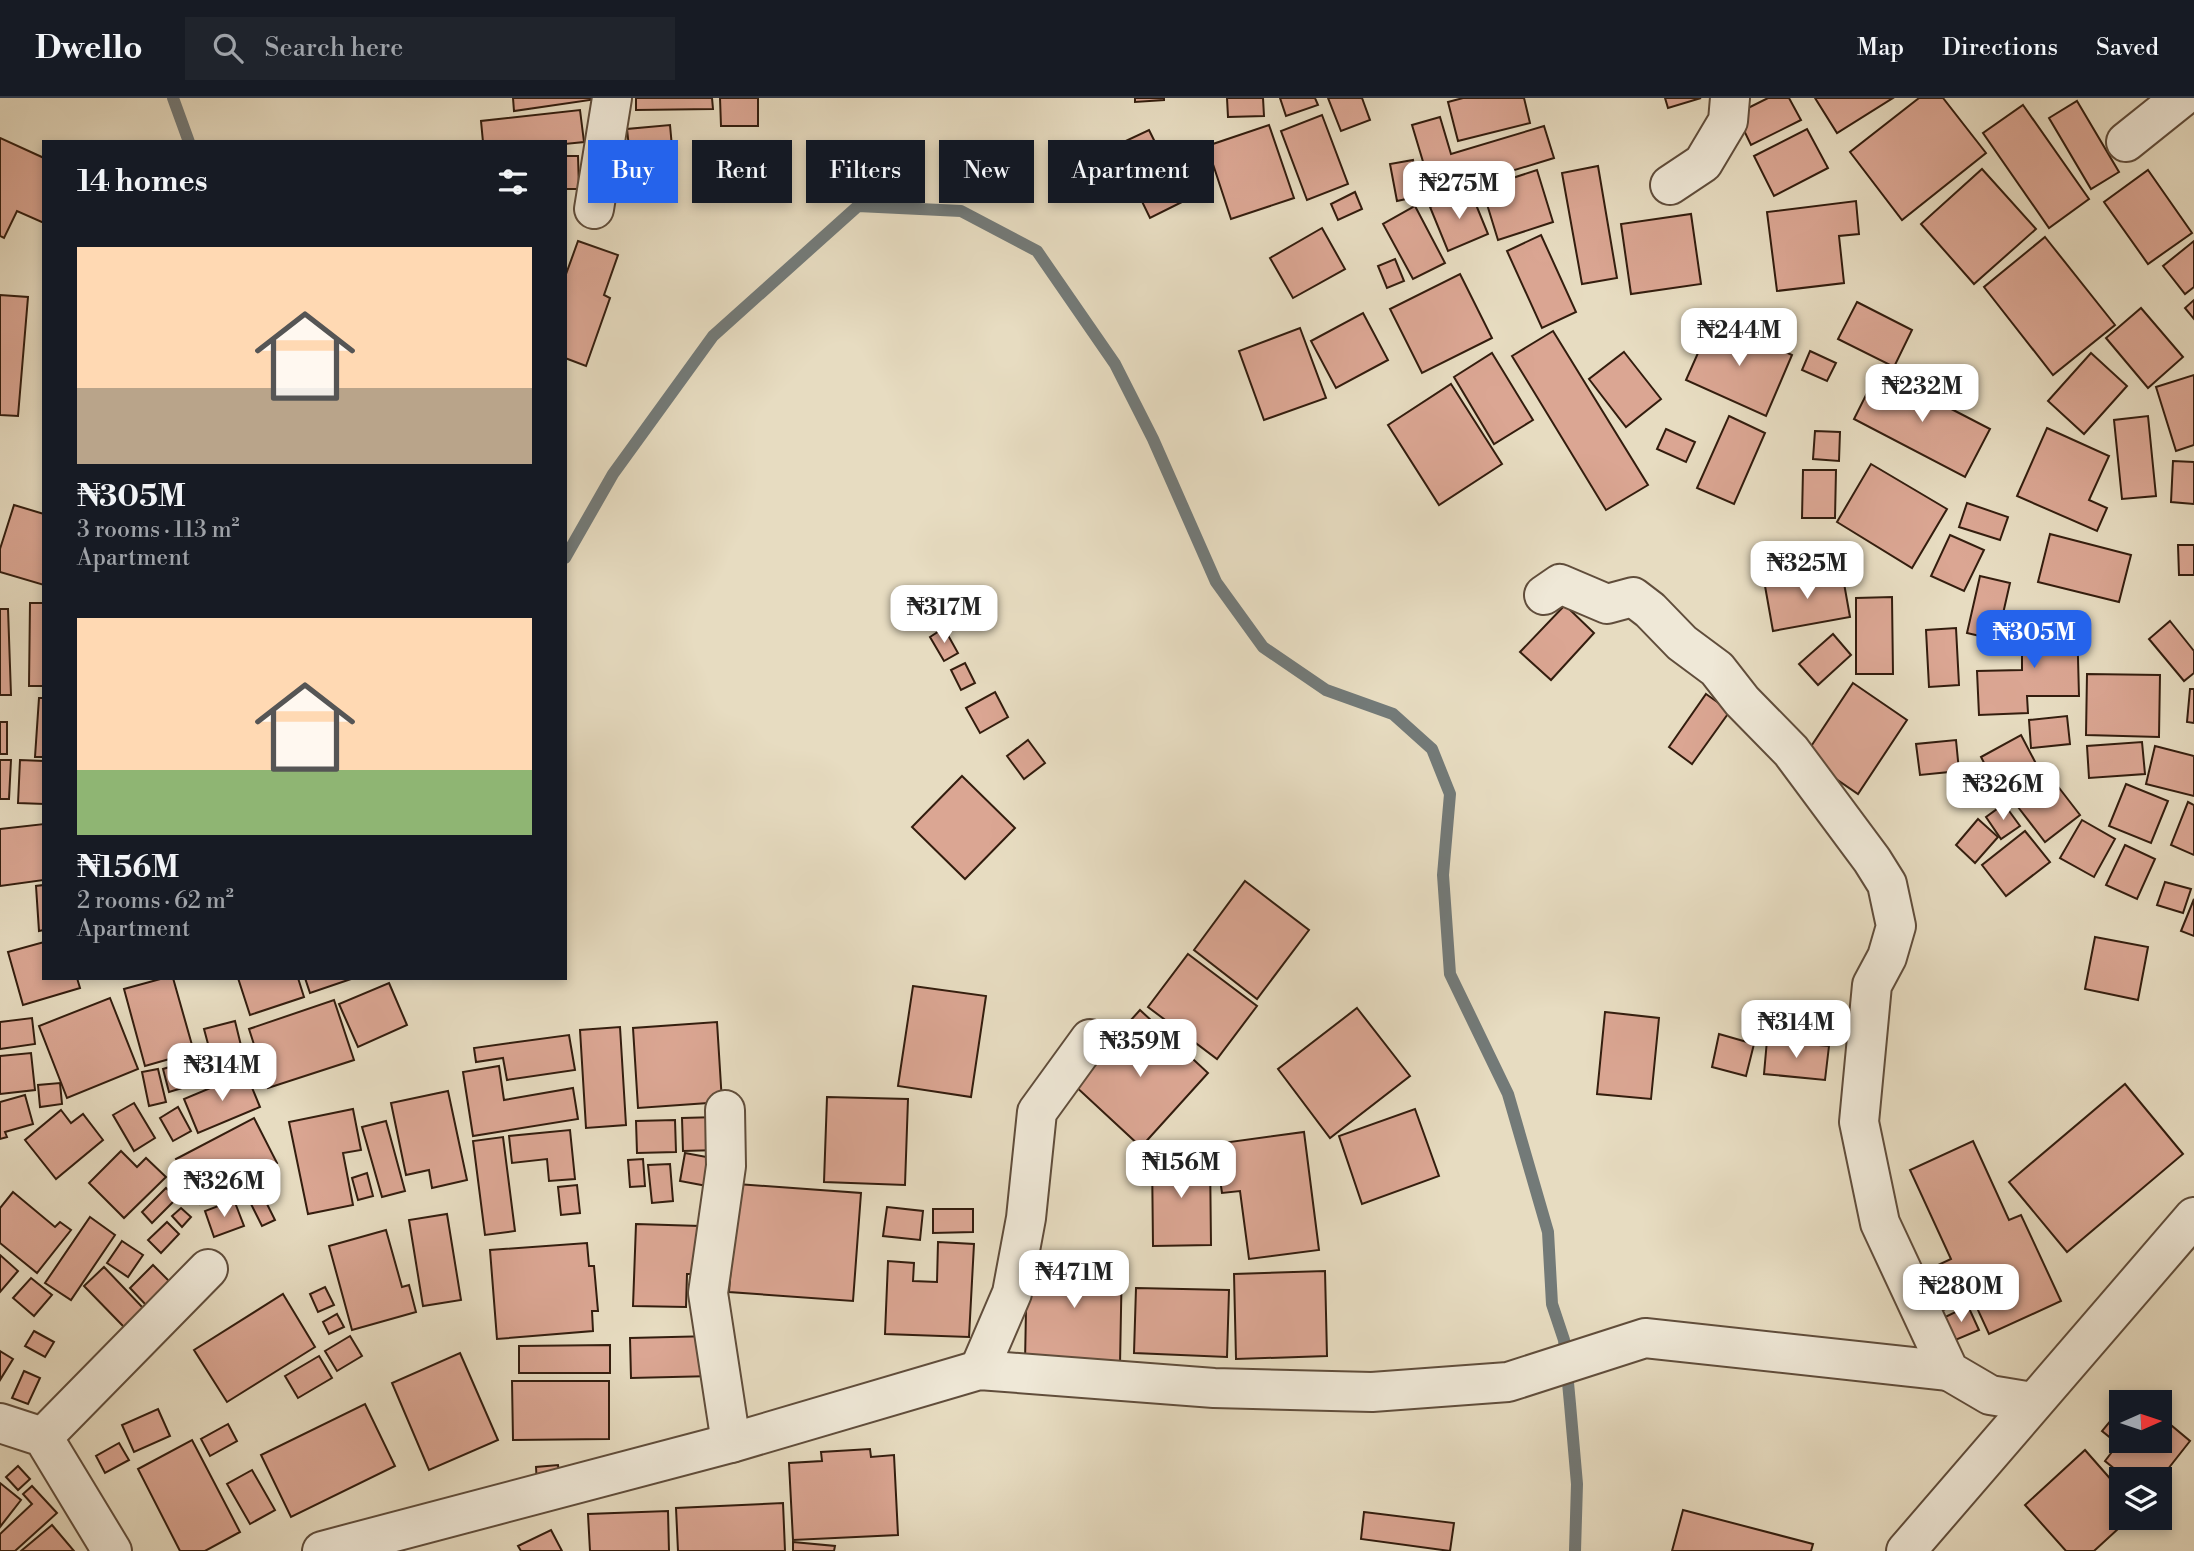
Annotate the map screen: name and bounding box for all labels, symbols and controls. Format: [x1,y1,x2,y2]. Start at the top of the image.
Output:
search box [185,17,675,80]
text: Dwello [35,28,143,69]
icon: search [209,29,247,67]
text: Search here [265,32,403,64]
text: Map [1857,33,1904,63]
text: Directions [1942,33,2058,63]
text: Saved [2096,33,2159,63]
chip: Buy [588,140,678,203]
chip: Rent [692,140,792,203]
chip: Filters [806,140,925,203]
chip: New [939,140,1034,203]
chip: Apartment [1048,140,1214,203]
pin: ₦275M [1410,162,1508,221]
text: 14 homes [77,163,208,201]
icon: filters [494,163,532,201]
text: ₦275M [1419,170,1499,198]
icon: home [242,293,368,419]
pin: ₦244M [1690,308,1788,368]
text: ₦244M [1697,317,1781,345]
pin: ₦232M [1873,364,1971,424]
text: ₦232M [1881,373,1963,401]
text: ₦305M [77,478,186,516]
text: 3 rooms · 113 m² [77,516,240,544]
pin: ₦325M [1758,542,1856,601]
text: Apartment [77,544,190,572]
text: ₦325M [1767,550,1847,578]
pin: ₦317M [895,586,993,645]
text: ₦317M [906,594,982,622]
pin: ₦305M [1985,610,2083,670]
text: ₦305M [1992,619,2076,647]
icon: home [242,664,368,790]
pin: ₦326M [1954,762,2052,822]
text: ₦326M [1962,771,2044,799]
text: ₦156M [77,849,179,887]
text: 2 rooms · 62 m² [77,887,234,915]
text: Apartment [77,915,190,943]
pin: ₦314M [1747,1000,1845,1060]
text: ₦314M [1757,1009,1835,1037]
pin: ₦359M [1091,1020,1189,1079]
text: ₦359M [1099,1028,1181,1056]
pin: ₦314M [173,1044,271,1103]
text: ₦314M [183,1052,261,1080]
pin: ₦156M [1132,1140,1230,1200]
text: ₦156M [1142,1149,1220,1177]
pin: ₦326M [175,1160,273,1219]
text: ₦326M [183,1168,265,1196]
pin: ₦471M [1025,1250,1123,1310]
text: ₦471M [1035,1259,1113,1287]
pin: ₦280M [1912,1264,2010,1324]
text: ₦280M [1919,1273,2003,1301]
north arrow [2109,1390,2172,1452]
map controls [2109,1390,2172,1530]
button: layers [2109,1467,2172,1530]

